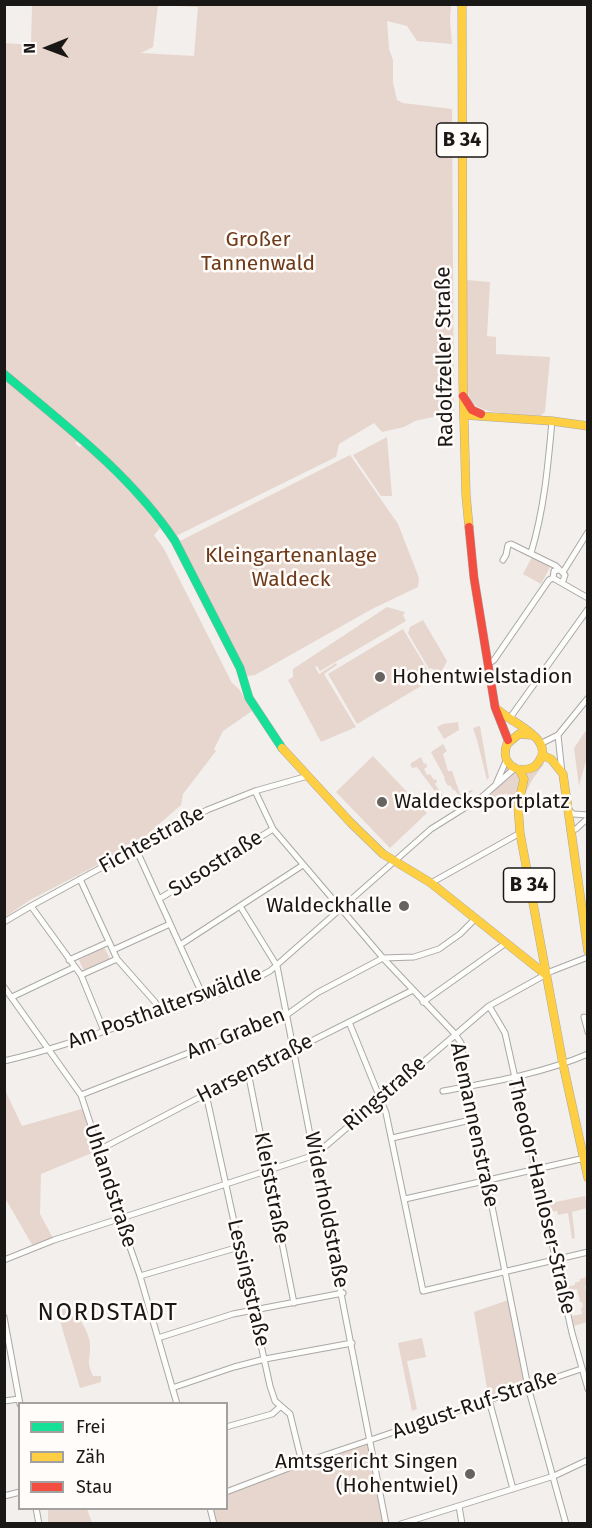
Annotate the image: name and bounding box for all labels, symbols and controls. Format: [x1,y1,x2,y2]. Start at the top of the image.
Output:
north arrow [18,18,78,78]
text: N [20,43,39,54]
road number: B 34 [436,123,488,157]
park label: Großer Tannenwald [201,227,315,277]
street label: Radolfzeller Straße [431,266,459,448]
park label: Kleingartenanlage Waldeck [205,543,377,593]
place label: Hohentwielstadion [392,664,572,690]
marker: Hohentwielstadion [373,670,387,684]
place label: Waldecksportplatz [394,789,570,815]
marker: Waldecksportplatz [375,795,389,809]
street label: Fichtestraße [95,801,209,879]
street label: Susostraße [164,825,268,903]
road number: B 34 [504,868,554,902]
place label: Waldeckhalle [266,893,392,919]
marker: Waldeckhalle [397,899,411,913]
street label: Am Posthalterswäldle [64,961,266,1055]
street label: Am Graben [183,1003,289,1065]
street label: Harsenstraße [193,1029,317,1109]
street label: Alemannenstraße [444,1041,504,1209]
street label: Ringstraße [338,1051,432,1137]
street label: Theodor-Hanloser-Straße [502,1075,580,1317]
street label: Uhlandstraße [78,1121,142,1251]
street label: Kleiststraße [248,1130,294,1246]
street label: Widerholdstraße [298,1130,354,1290]
street label: Lessingstraße [221,1217,275,1349]
district label: NORDSTADT [37,1299,179,1327]
street label: August-Ruf-Straße [389,1365,561,1445]
legend [18,1402,228,1510]
text: Frei [76,1416,106,1438]
text: Zäh [76,1446,105,1468]
place label: Amtsgericht Singen (Hohentwiel) [275,1449,458,1499]
marker: Amtsgericht Singen (Hohentwiel) [463,1467,477,1481]
text: Stau [76,1476,112,1498]

